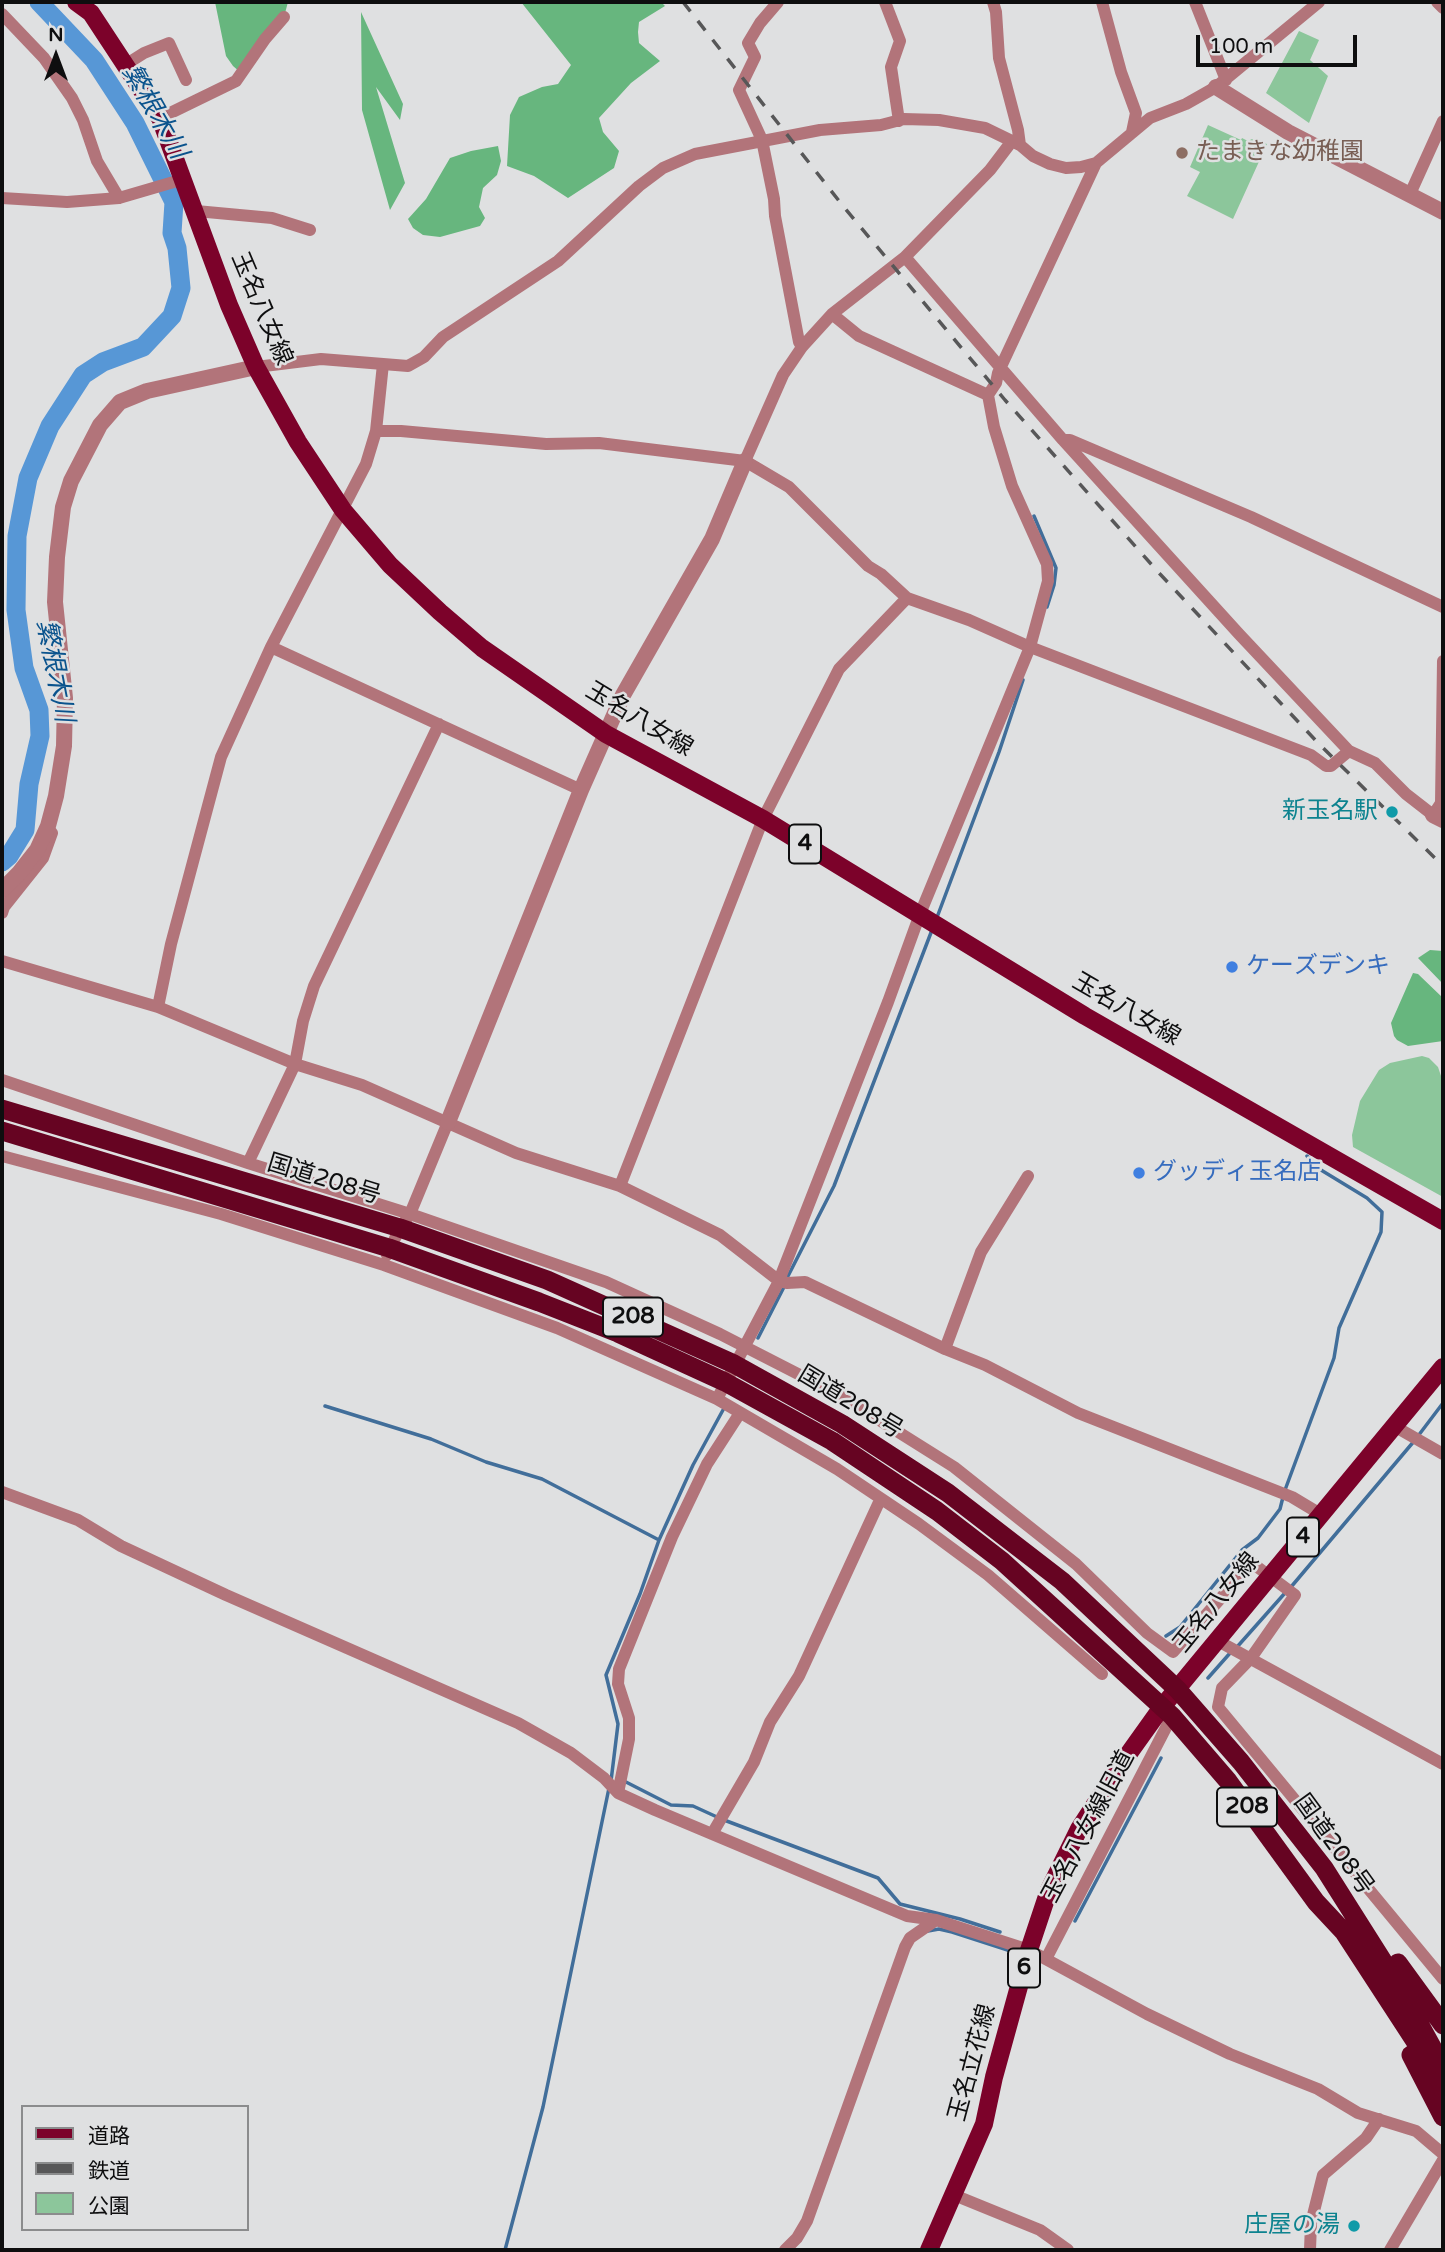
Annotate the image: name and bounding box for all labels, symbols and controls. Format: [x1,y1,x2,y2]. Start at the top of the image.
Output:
north arrow [21,21,91,91]
scale bar [1200,21,1361,65]
text: N [48,24,64,46]
text: 100 m [1209,34,1273,59]
water label: 繁根木川 [114,59,194,165]
place label: たまきな幼稚園 [1196,139,1364,167]
marker: たまきな幼稚園 [1174,145,1190,161]
street label: 玉名八女線 [224,248,298,370]
water label: 繁根木川 [29,617,79,725]
street label: 玉名八女線 [580,677,698,763]
place label: 新玉名駅 [1282,798,1378,826]
marker: 新玉名駅 [1384,804,1400,820]
road number: 4 [789,824,821,864]
place label: ケーズデンキ [1246,953,1390,981]
marker: ケーズデンキ [1224,959,1240,975]
street label: 玉名八女線 [1067,968,1185,1052]
street label: 国道208号 [264,1149,384,1211]
place label: グッディ玉名店 [1153,1159,1321,1187]
marker: グッディ玉名店 [1131,1165,1147,1181]
road number: 208 [603,1298,663,1336]
street label: 国道208号 [792,1360,908,1446]
road number: 4 [1287,1518,1319,1556]
street label: 玉名八女線 [1168,1547,1266,1659]
street label: 玉名八女線旧道 [1037,1746,1141,1908]
road number: 208 [1217,1788,1277,1826]
street label: 国道208号 [1287,1789,1379,1901]
road number: 6 [1008,1949,1040,1988]
street label: 玉名立花線 [944,2001,1002,2125]
legend [21,2105,248,2231]
text: 道路 [88,2124,130,2149]
text: 鉄道 [88,2159,130,2184]
text: 公園 [88,2194,130,2219]
place label: 庄屋の湯 [1244,2212,1340,2240]
marker: 庄屋の湯 [1346,2218,1362,2234]

